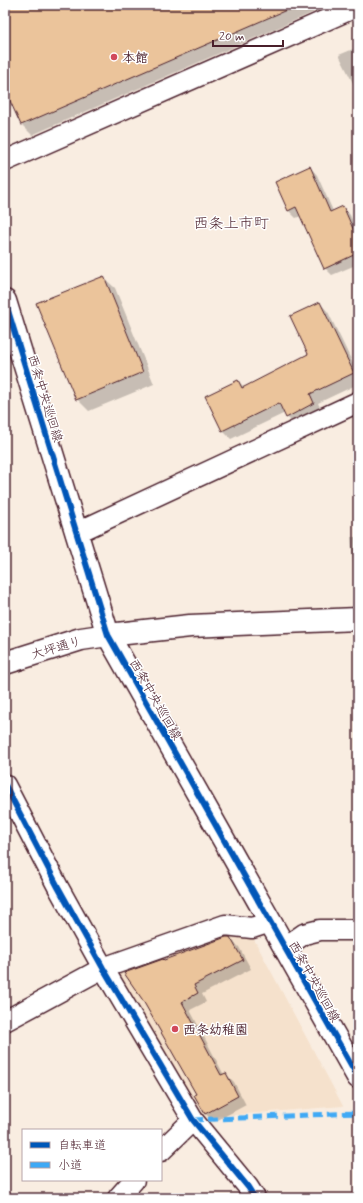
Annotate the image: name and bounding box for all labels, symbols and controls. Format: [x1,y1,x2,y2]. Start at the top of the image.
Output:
scale bar [213,22,283,48]
text: 20 m [219,29,245,45]
place label: 本館 [122,50,148,67]
marker: 本館 [109,52,119,62]
district label: 西条上市町 [193,214,269,234]
street label: 西条中央巡回線 [23,352,66,445]
street label: 大坪通り [29,633,84,664]
street label: 西条中央巡回線 [125,656,185,744]
street label: 西条中央巡回線 [284,938,344,1027]
place label: 西条幼稚園 [183,1022,248,1039]
marker: 西条幼稚園 [170,1024,180,1034]
legend [22,1129,162,1181]
text: 自転車道 [58,1138,106,1154]
text: 小道 [58,1158,82,1174]

